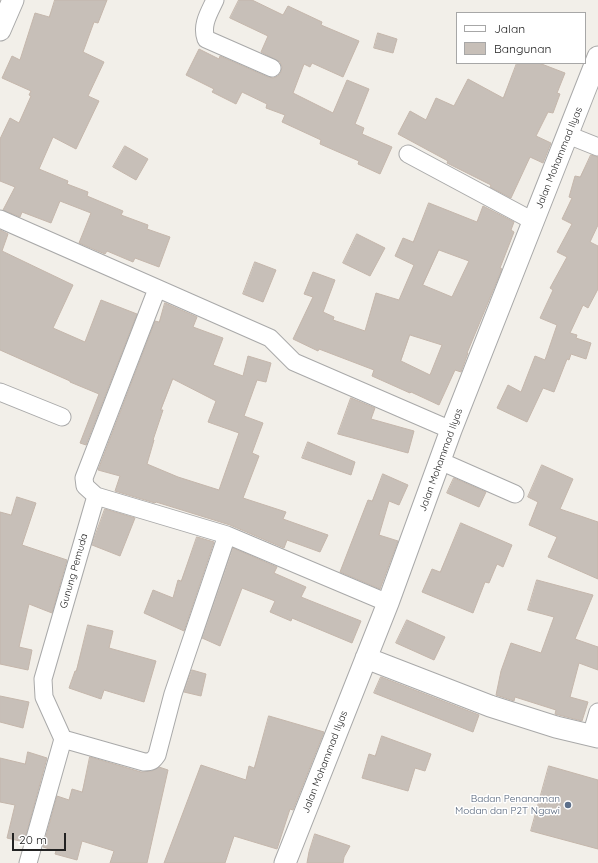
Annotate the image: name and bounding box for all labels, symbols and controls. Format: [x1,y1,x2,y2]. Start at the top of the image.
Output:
legend [456,12,586,64]
text: Jalan [494,21,525,36]
text: Bangunan [494,41,551,56]
street label: Jalan Mohammad Ilyas [533,105,585,211]
street label: Jalan Mohammad Ilyas [417,407,465,513]
street label: Gunung Pemuda [58,532,90,610]
street label: Jalan Mohammad Ilyas [300,709,350,815]
place label: Badan Penanaman Modan dan P2T Ngawi [455,793,560,816]
marker: Badan Penanaman Modan dan P2T Ngawi [563,800,573,810]
scale bar [14,825,68,851]
text: 20 m [19,832,47,847]

